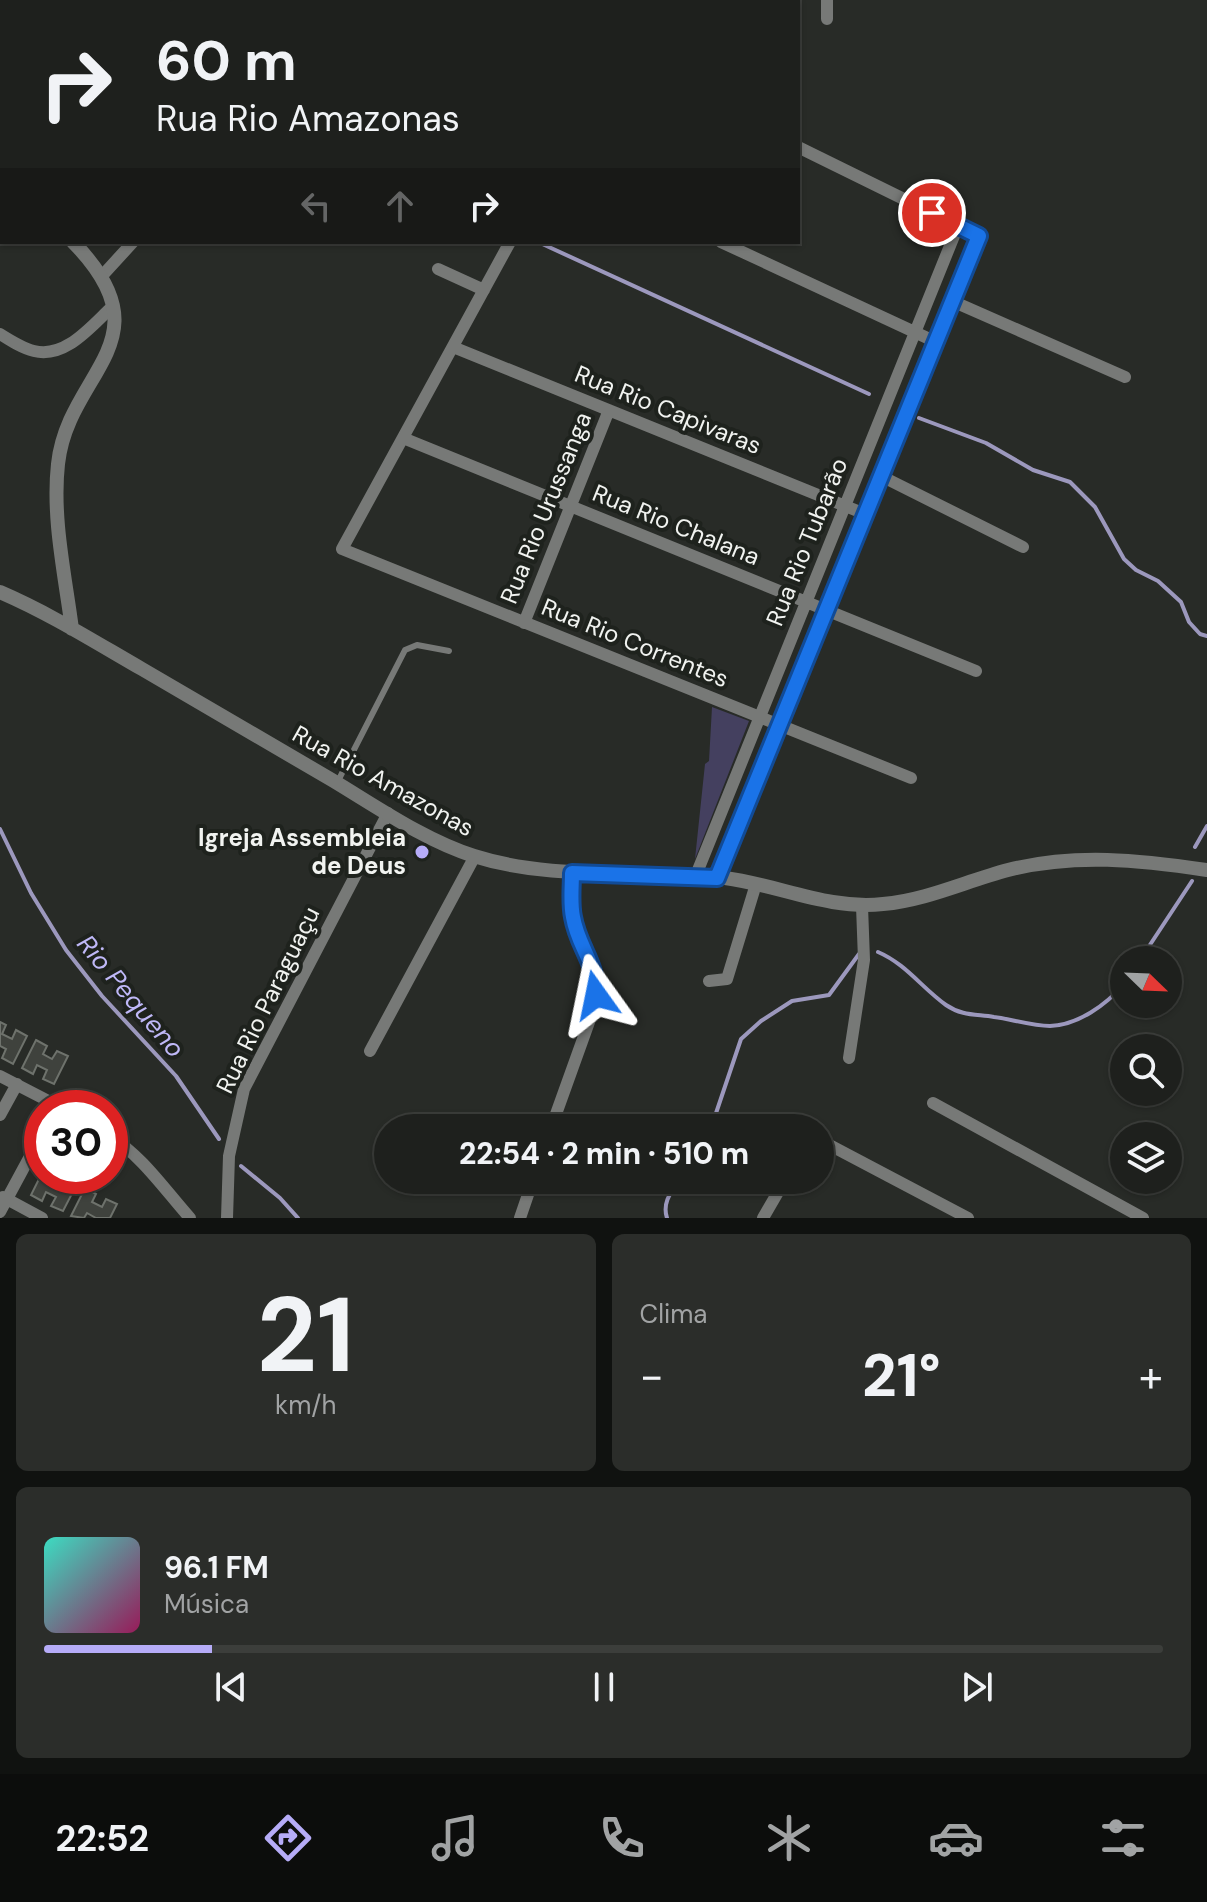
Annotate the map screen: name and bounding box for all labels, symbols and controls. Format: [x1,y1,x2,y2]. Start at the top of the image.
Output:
text: 60 m [156,24,297,97]
icon: right [24,32,128,136]
text: Rua Rio Amazonas [156,95,460,142]
pin [898,179,966,247]
icon: left [294,184,338,228]
icon: ahead [378,184,422,228]
icon: right [462,184,506,228]
icon: arrive [910,191,954,235]
street label: Rua Rio Capivaras [570,358,766,461]
street label: Rua Rio Urussanga [493,408,598,608]
street label: Rua Rio Tubarão [759,453,854,630]
street label: Rua Rio Chalana [588,477,764,572]
street label: Rua Rio Correntes [537,591,733,694]
street label: Rua Rio Amazonas [287,718,479,843]
place label: Igreja Assembleia de Deus [198,822,406,881]
marker: Igreja Assembleia de Deus [413,843,431,861]
street label: Rua Rio Paraguaçu [209,901,326,1098]
water label: Rio Pequeno [70,927,192,1065]
north arrow [1110,946,1182,1018]
map controls [1110,946,1182,1194]
position arrow [554,953,638,1037]
button: search [1110,1034,1182,1106]
speed limit sign: 30 [24,1090,128,1194]
button: layers [1110,1122,1182,1194]
text: 22:54 · 2 min · 510 m [459,1134,749,1173]
text: 21 [257,1268,355,1403]
text: Clima [640,1297,708,1331]
text: 21° [862,1336,941,1415]
text: − [640,1347,664,1405]
text: + [1139,1347,1163,1405]
text: km/h [275,1388,336,1422]
text: 96.1 FM [164,1548,269,1587]
text: Música [164,1587,249,1621]
icon: previous [209,1665,253,1709]
icon: pause [582,1665,626,1709]
icon: next [955,1665,999,1709]
icon: directions [260,1810,316,1866]
icon: music [427,1810,483,1866]
icon: phone [594,1810,650,1866]
icon: climate [761,1810,817,1866]
icon: car [928,1810,984,1866]
icon: filters [1095,1810,1151,1866]
text: 22:52 [56,1815,149,1862]

